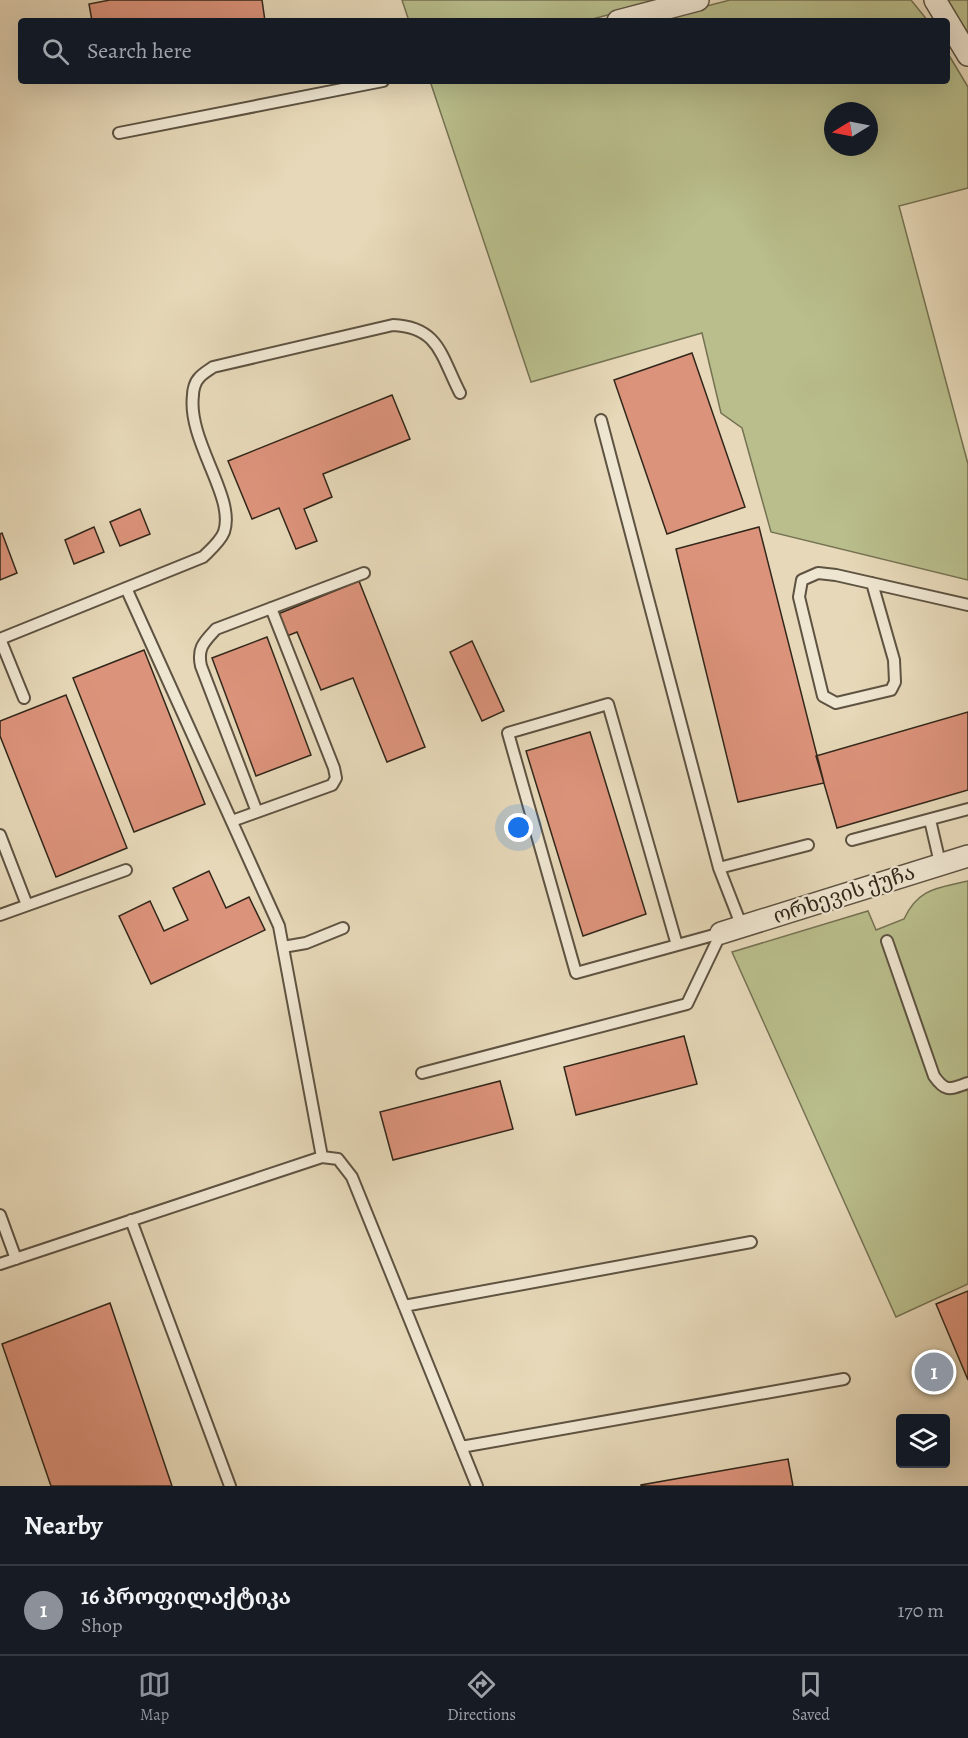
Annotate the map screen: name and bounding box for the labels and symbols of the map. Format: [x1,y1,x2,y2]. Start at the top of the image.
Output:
north arrow [824,102,878,156]
your location [504,813,533,842]
street label: ორხევის ქუჩა [770,858,918,930]
pin: 1 [914,1350,954,1394]

